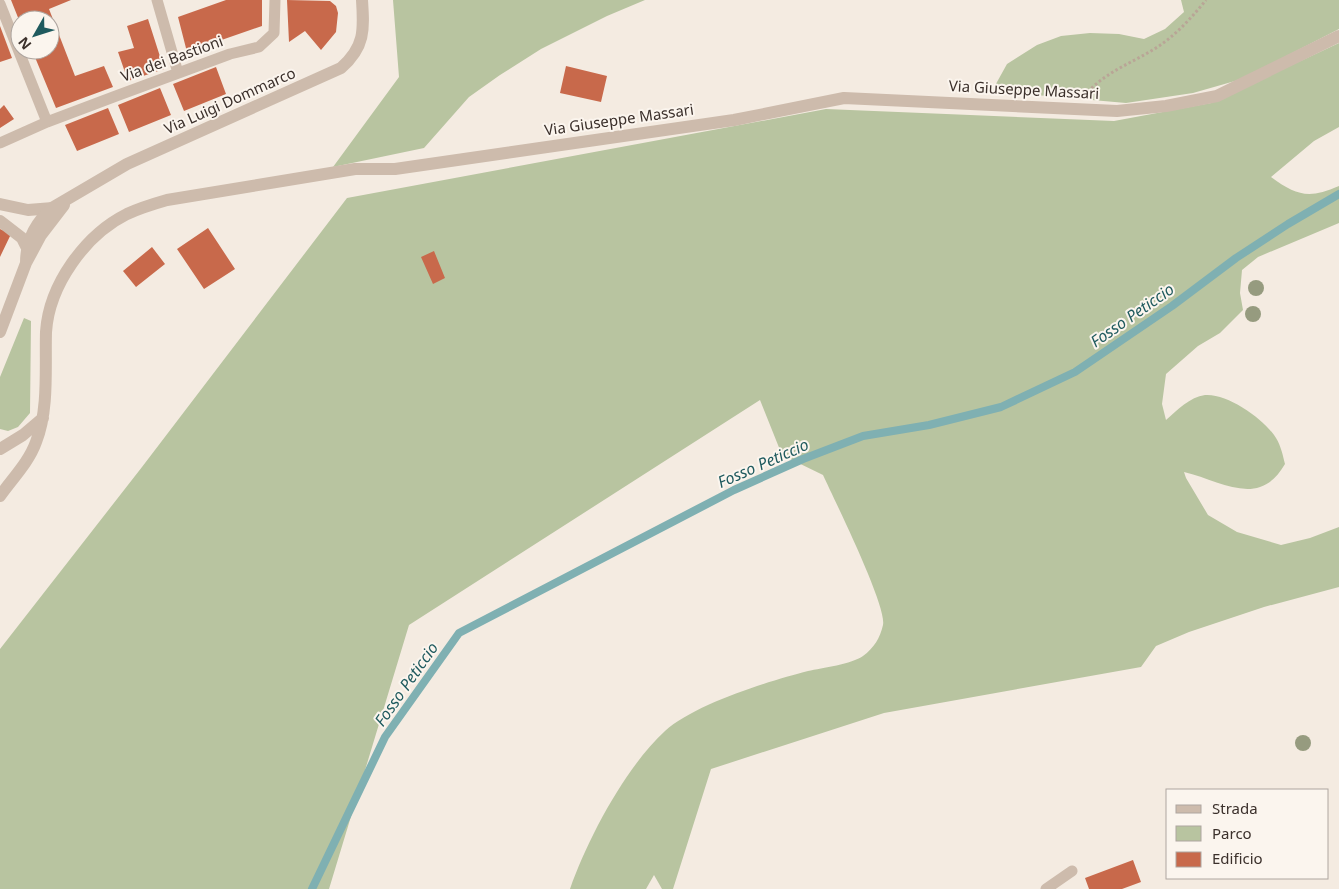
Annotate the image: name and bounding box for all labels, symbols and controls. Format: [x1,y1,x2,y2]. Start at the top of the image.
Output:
north arrow [10,10,60,60]
street label: Via dei Bastioni [118,30,226,86]
text: N [14,33,35,54]
street label: Via Luigi Dommarco [161,62,298,138]
street label: Via Giuseppe Massari [948,75,1100,103]
street label: Via Giuseppe Massari [543,99,695,139]
water label: Fosso Peticcio [1086,278,1178,352]
water label: Fosso Peticcio [714,433,812,493]
water label: Fosso Peticcio [369,638,443,730]
legend [1166,789,1329,879]
text: Strada [1212,798,1258,818]
text: Parco [1212,823,1252,843]
text: Edificio [1212,848,1263,868]

